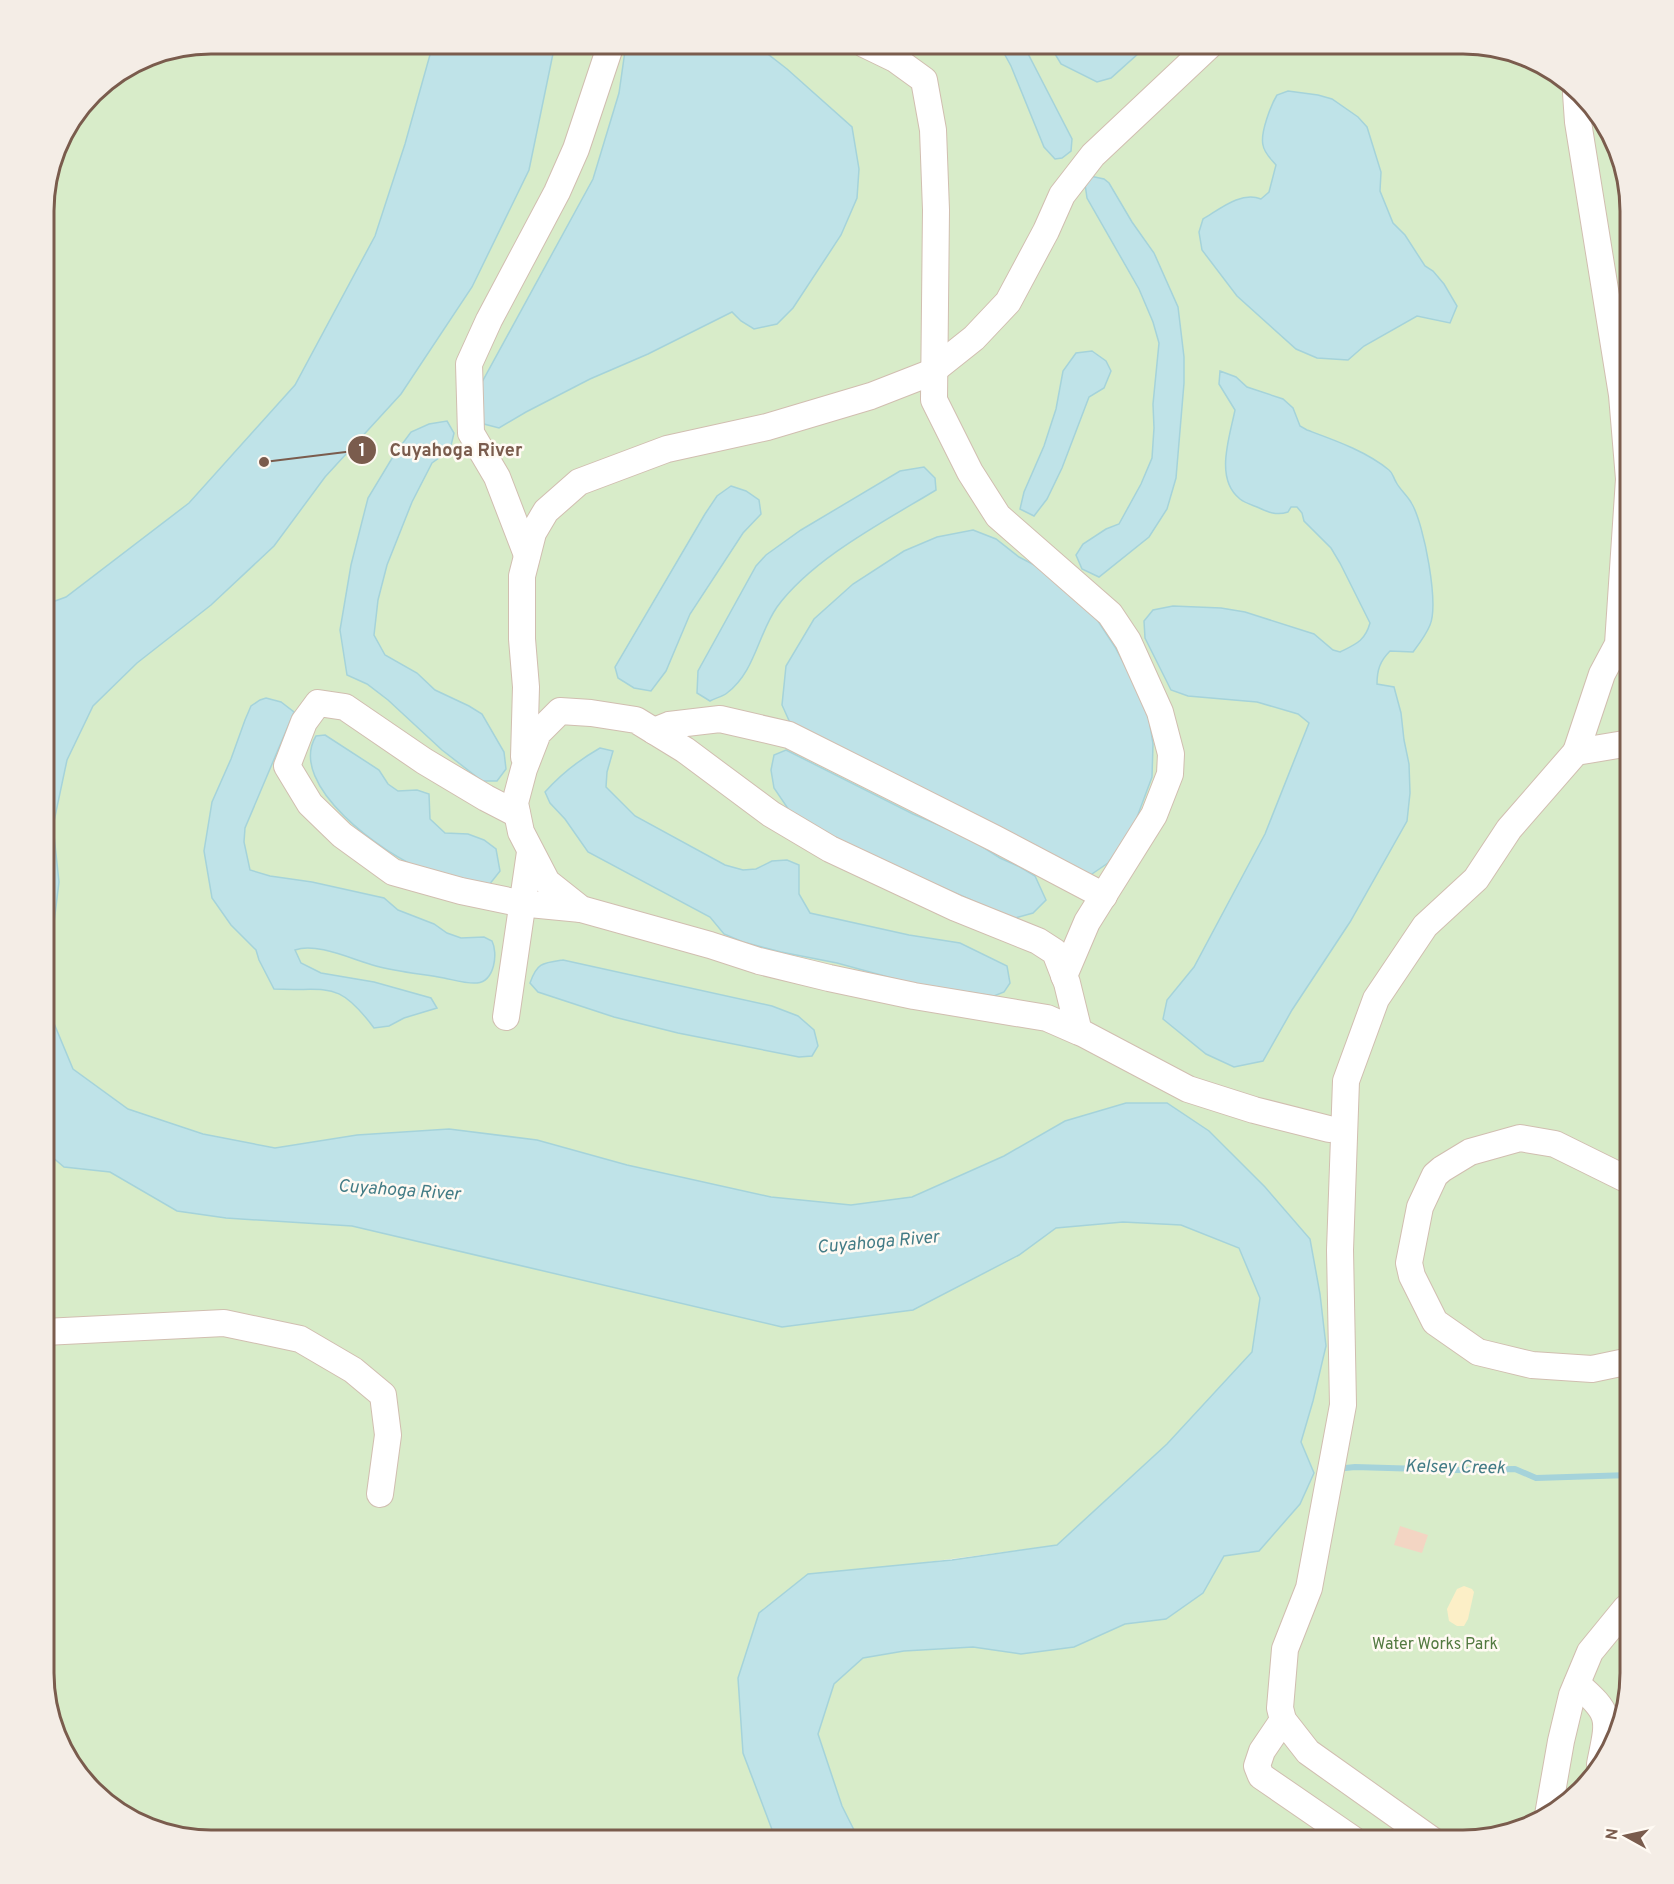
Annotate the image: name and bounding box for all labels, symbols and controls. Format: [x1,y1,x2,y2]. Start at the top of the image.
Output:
callout: Cuyahoga River [347,432,534,468]
text: 1 [358,440,366,463]
text: Cuyahoga River [390,440,523,463]
water label: Cuyahoga River [337,1175,463,1207]
water label: Cuyahoga River [816,1226,942,1260]
water label: Kelsey Creek [1405,1456,1506,1480]
park label: Water Works Park [1372,1635,1498,1655]
north arrow [1596,1806,1656,1866]
text: N [1602,1827,1624,1841]

